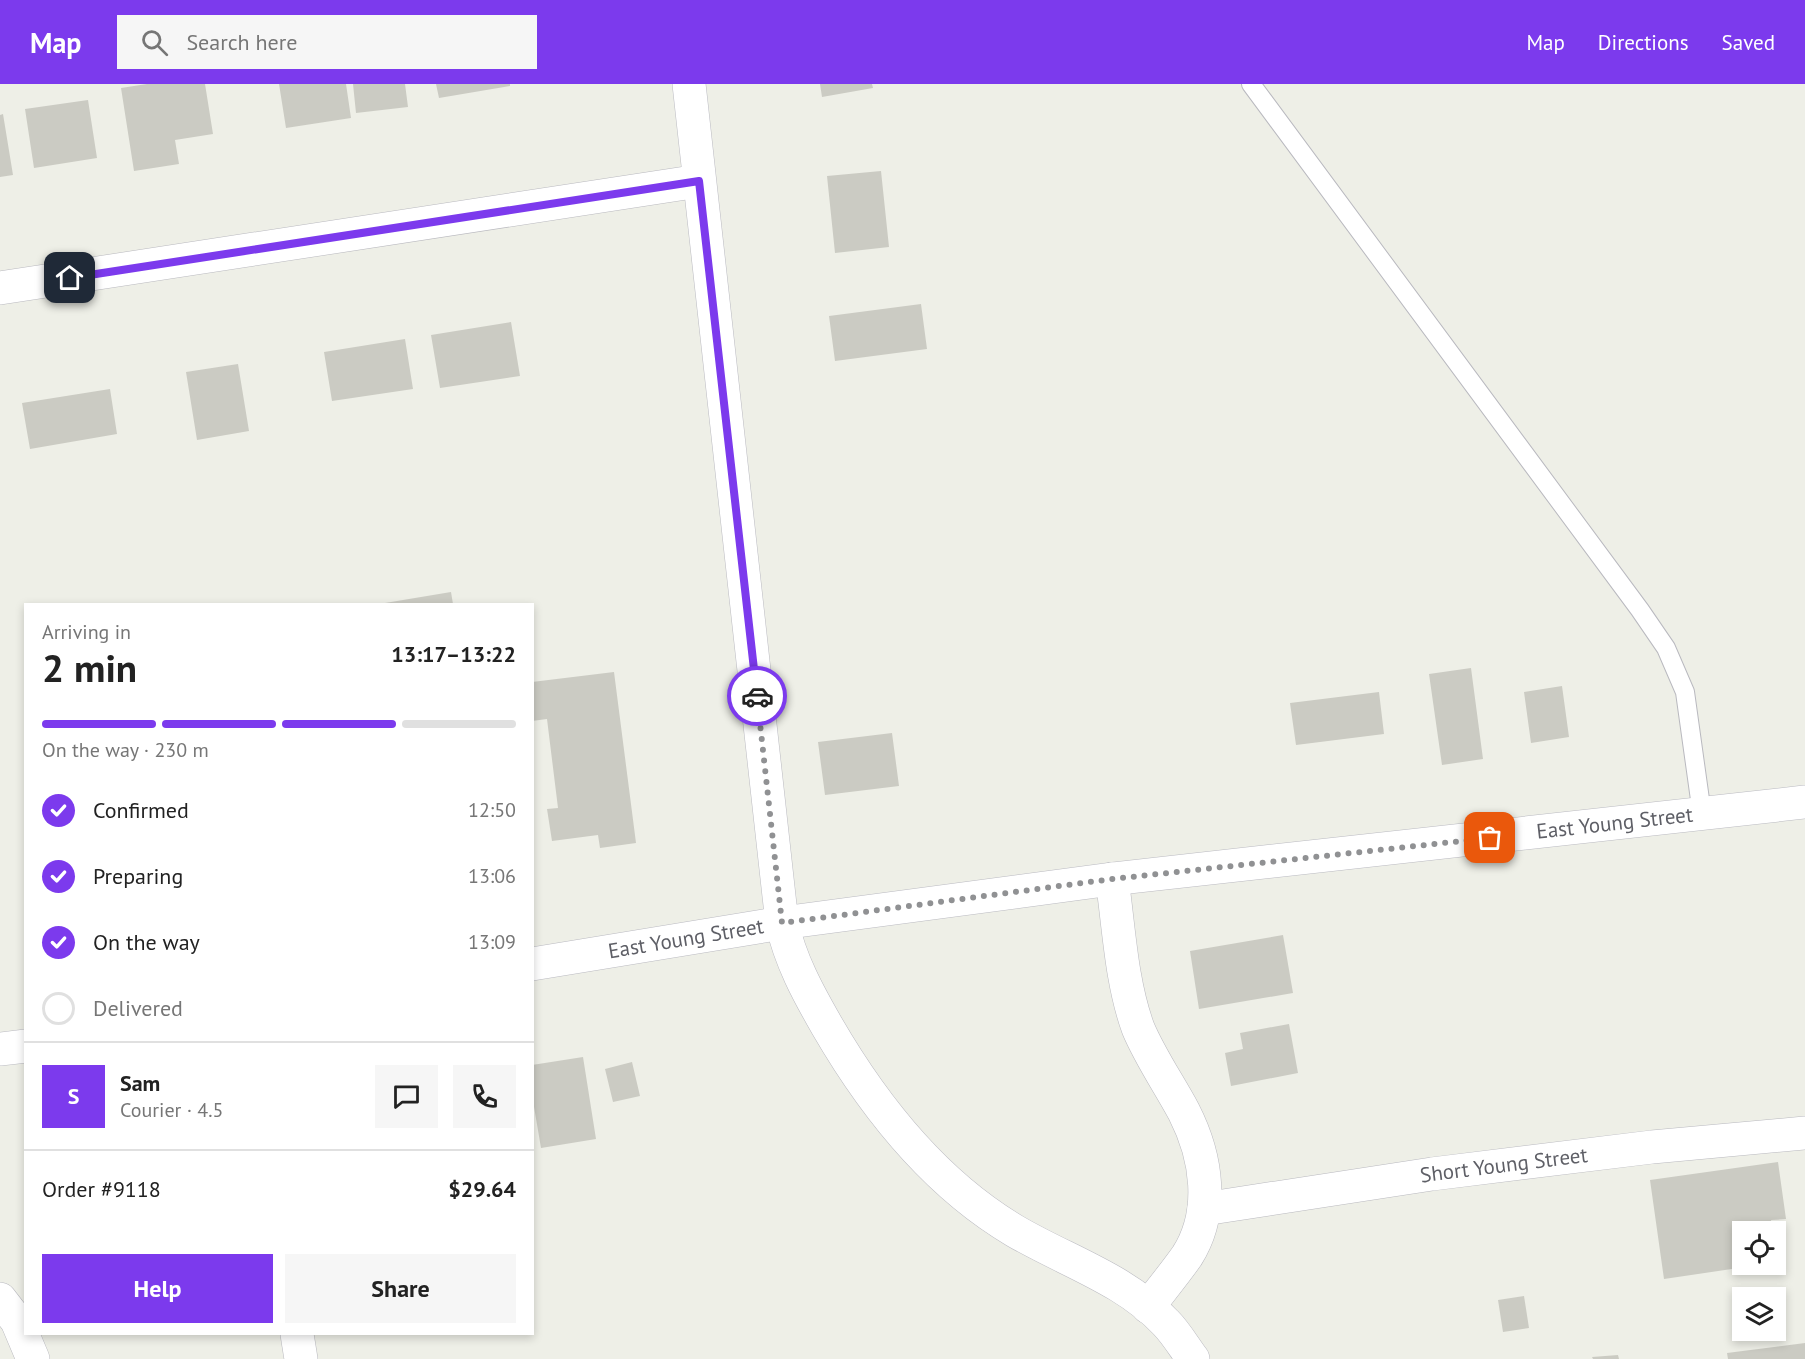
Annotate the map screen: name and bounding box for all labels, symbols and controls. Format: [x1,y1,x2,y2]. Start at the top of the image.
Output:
search box [117,15,537,69]
text: Map [30,24,81,61]
icon: search [138,26,171,59]
text: Search here [186,28,297,56]
text: Map [1526,29,1565,56]
text: Directions [1598,29,1689,56]
text: Saved [1722,29,1775,56]
pin [44,252,95,303]
icon: home [53,261,86,294]
text: Arriving in [42,619,131,645]
text: 13:17–13:22 [391,640,516,668]
text: 2 min [42,642,137,693]
courier [727,666,787,726]
icon: car [741,680,774,713]
text: On the way · 230 m [42,737,209,763]
icon: check [42,794,75,827]
text: Confirmed [93,796,189,824]
text: 12:50 [468,797,516,823]
street label: East Young Street [1535,801,1694,845]
pin [1464,812,1515,863]
icon: bag [1473,821,1506,854]
icon: check [42,860,75,893]
text: Preparing [93,862,183,890]
text: 13:06 [468,863,516,889]
street label: East Young Street [606,912,766,964]
icon: check [42,926,75,959]
text: On the way [93,928,200,956]
text: 13:09 [468,929,516,955]
text: Delivered [93,994,183,1022]
button: chat [375,1065,438,1128]
button: phone [453,1065,516,1128]
text: Sam [120,1069,160,1097]
text: S [68,1082,79,1110]
text: Courier · 4.5 [120,1097,223,1123]
street label: Short Young Street [1418,1141,1589,1189]
text: Order #9118 [42,1175,161,1203]
text: $29.64 [448,1175,516,1203]
map controls [1732,1221,1786,1341]
button: locate [1732,1221,1786,1275]
button: Help [42,1254,273,1323]
button: Share [285,1254,516,1323]
button: layers [1732,1287,1786,1341]

